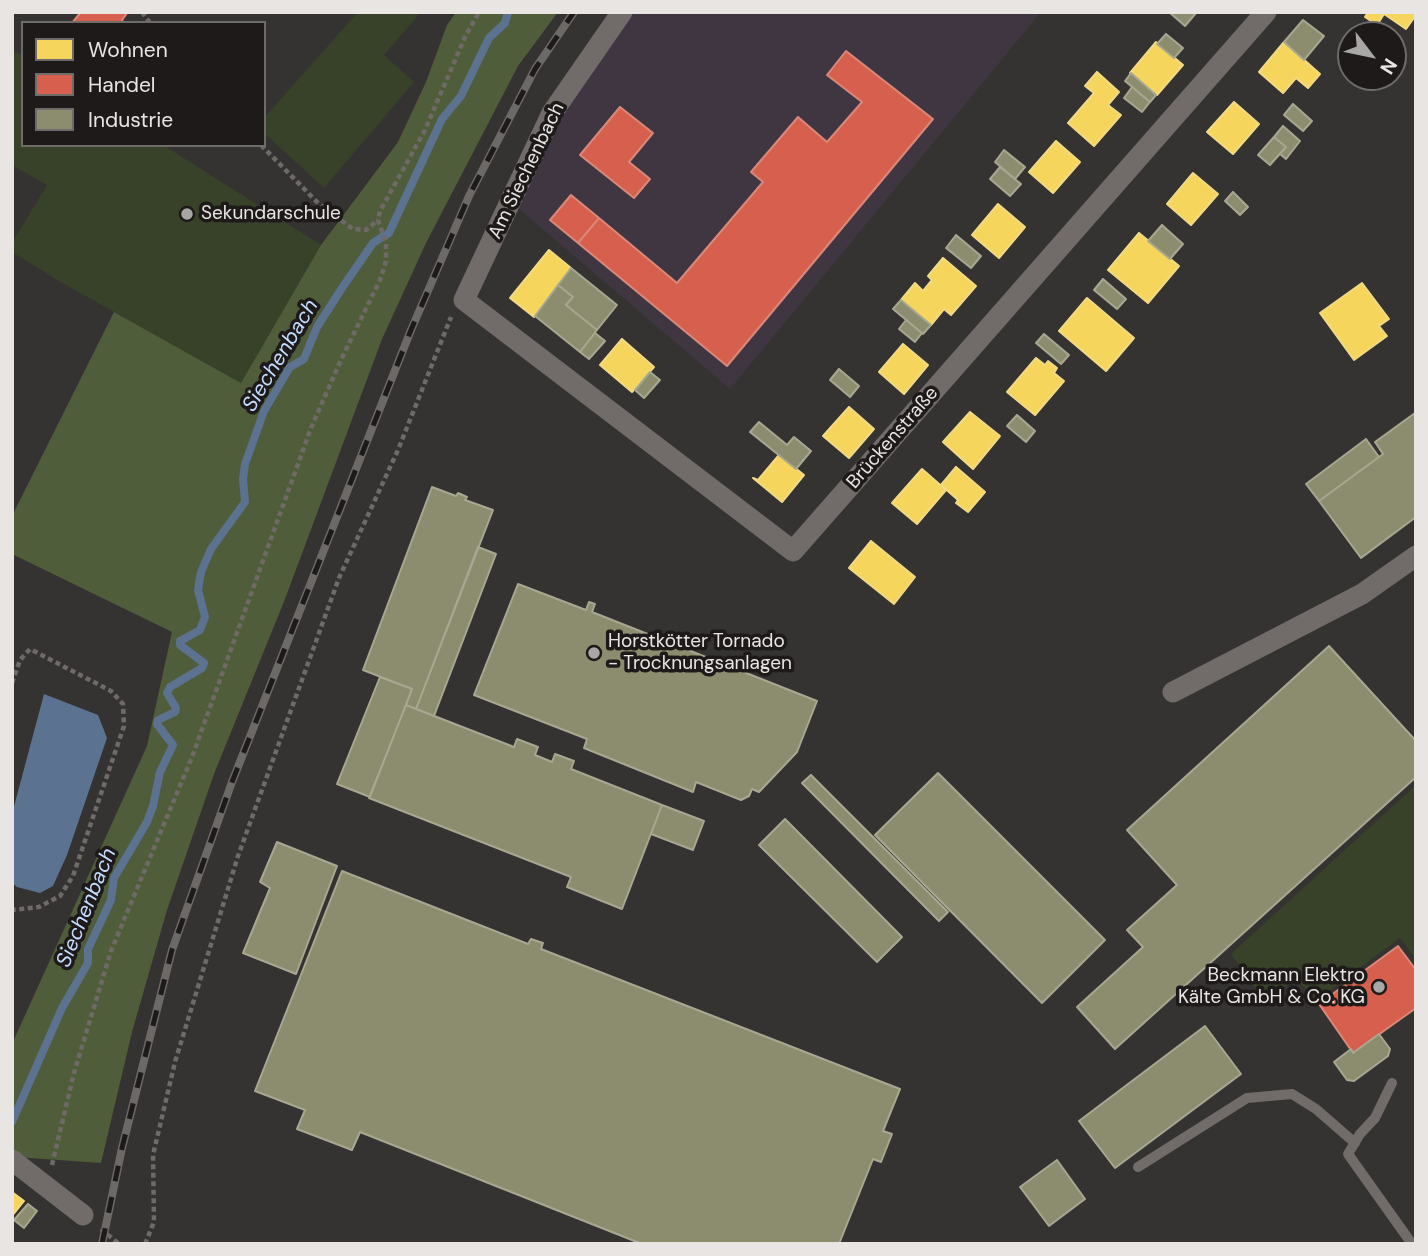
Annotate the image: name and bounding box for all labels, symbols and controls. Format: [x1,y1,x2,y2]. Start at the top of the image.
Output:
legend [21,21,266,147]
north arrow [1337,21,1407,91]
text: Wohnen [88,36,168,64]
text: N [1374,54,1403,79]
text: Handel [88,71,156,99]
street label: Am Siechenbach [484,99,570,243]
text: Industrie [88,106,173,134]
place label: Sekundarschule [201,203,341,225]
marker: Sekundarschule [179,206,195,222]
water label: Siechenbach [238,295,324,417]
street label: Brückenstraße [842,382,944,494]
place label: Horstkötter Tornado - Trocknungsanlagen [608,631,792,675]
marker: Horstkötter Tornado - Trocknungsanlagen [586,645,602,661]
water label: Siechenbach [52,845,122,971]
place label: Beckmann Elektro Kälte GmbH & Co. KG [1178,965,1365,1009]
marker: Beckmann Elektro Kälte GmbH & Co. KG [1371,979,1387,995]

